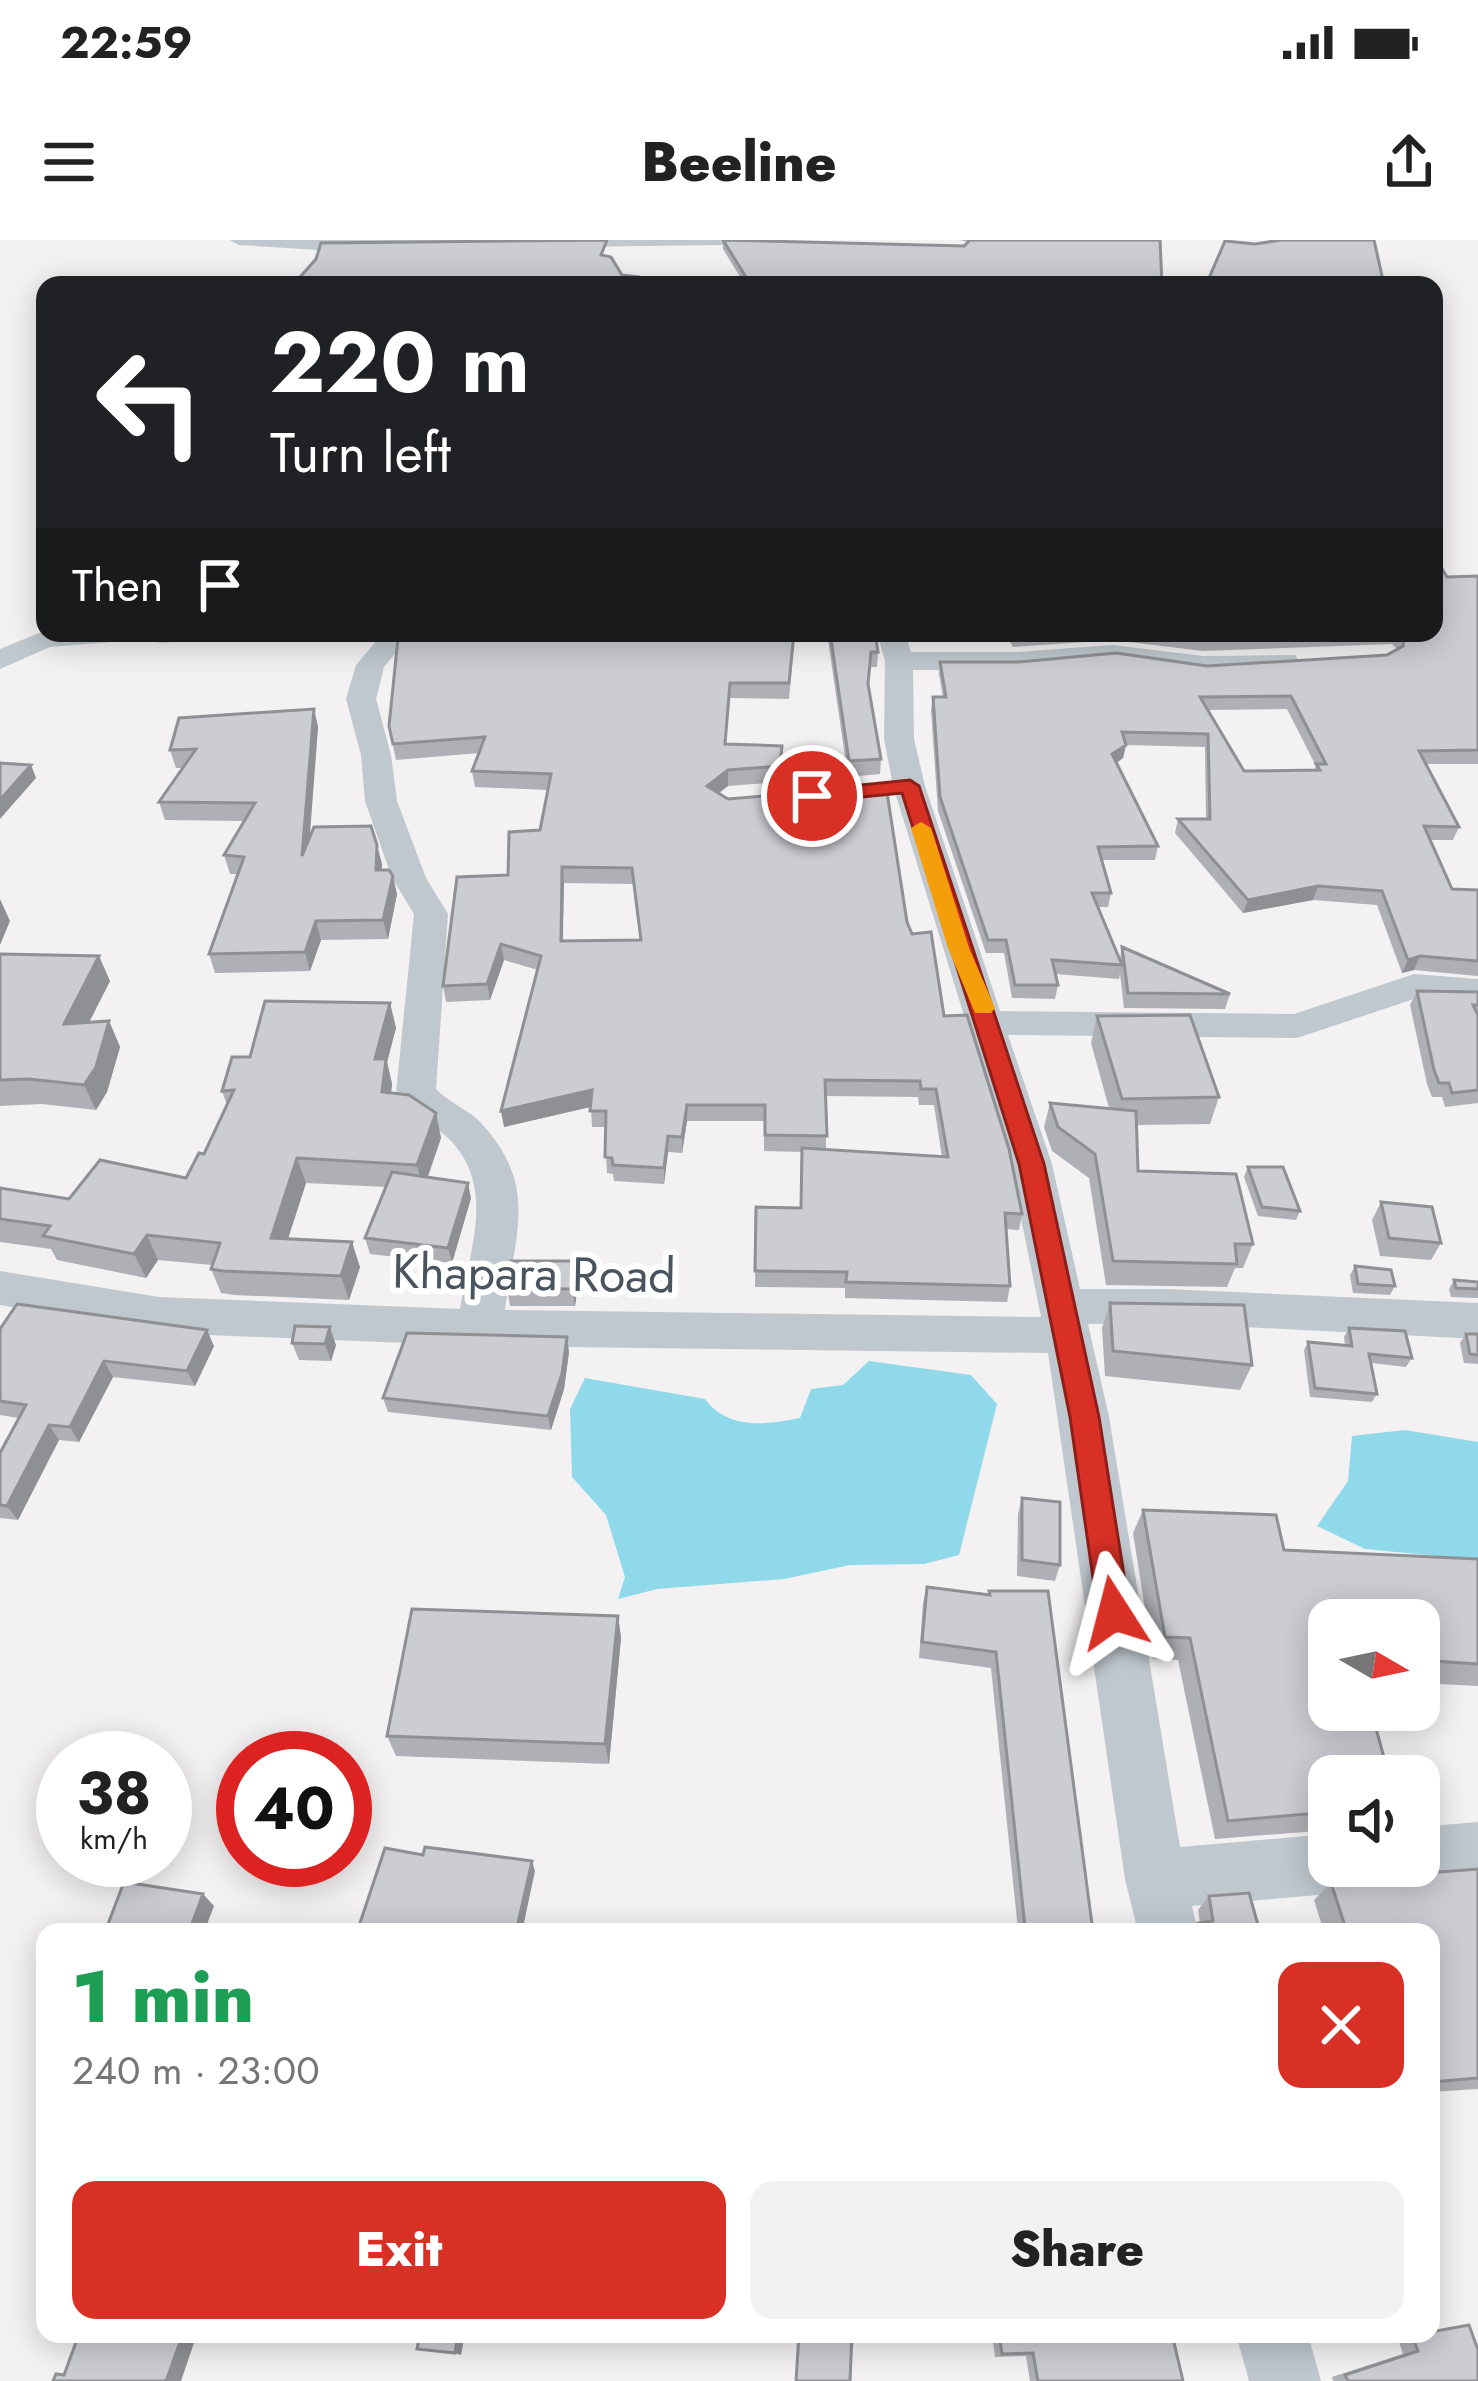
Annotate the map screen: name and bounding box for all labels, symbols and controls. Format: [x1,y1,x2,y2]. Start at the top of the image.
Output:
text: 22:59 [60,10,193,75]
text: Beeline [641,123,837,201]
icon: menu [36,129,102,195]
icon: share [1376,129,1442,195]
text: 220 m [270,302,530,424]
icon: left [72,324,228,480]
text: Turn left [270,414,451,492]
icon: arrive [187,552,253,618]
text: Then [72,553,163,618]
pin [761,745,863,847]
icon: arrive [779,763,845,829]
street label: Khapara Road [392,1237,676,1310]
position arrow [1051,1550,1177,1676]
north arrow [1308,1599,1440,1731]
map controls [1308,1599,1440,1887]
speed limit sign: 40 [216,1731,372,1887]
text: 38 [77,1750,151,1837]
button: sound [1308,1755,1440,1887]
text: km/h [80,1817,148,1860]
text: 1 min [72,1945,254,2049]
button: close [1278,1962,1404,2088]
text: 240 m · 23:00 [72,2042,320,2099]
button: Exit [72,2181,726,2319]
button: Share [750,2181,1404,2319]

